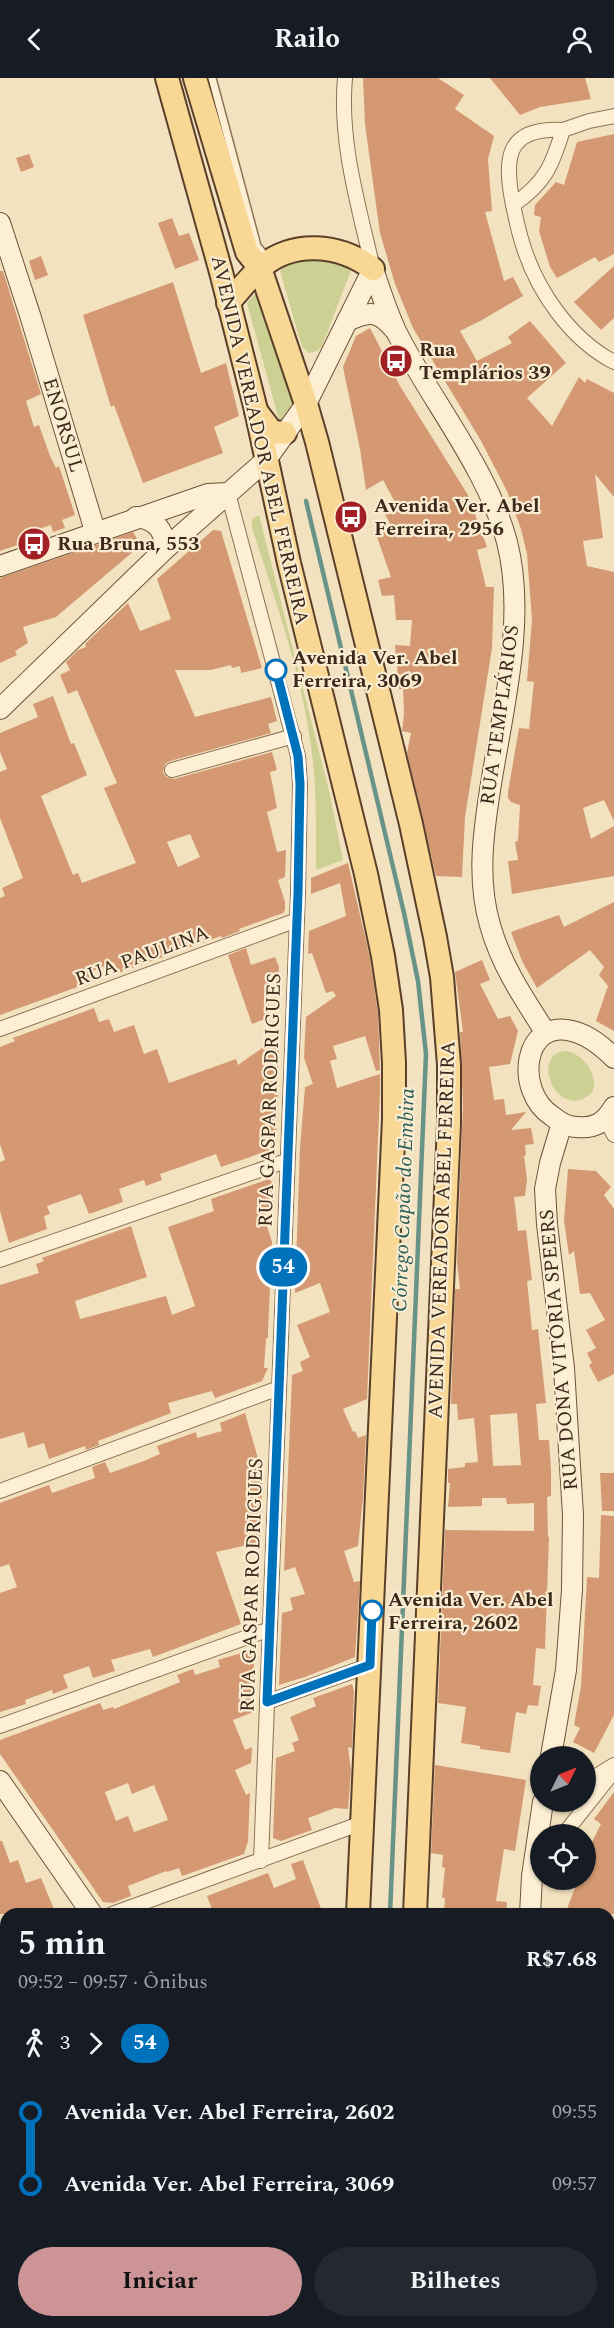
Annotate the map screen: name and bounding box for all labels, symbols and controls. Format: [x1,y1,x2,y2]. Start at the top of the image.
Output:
text: Railo [274,18,340,60]
icon: back [18,23,51,56]
icon: person [563,23,596,56]
street label: AVENIDA VEREADOR ABEL FERREIRA [203,252,317,628]
place label: Rua Templários 39 [419,335,551,388]
bus stop icon: Rua Templários 39 [378,343,414,379]
street label: ENORSUL [34,374,92,476]
place label: Avenida Ver. Abel Ferreira, 2956 [374,491,539,544]
bus stop icon: Avenida Ver. Abel Ferreira, 2956 [333,499,369,535]
bus stop icon: Rua Bruna, 553 [16,526,52,562]
place label: Rua Bruna, 553 [57,529,200,559]
street label: RUA TEMPLÁRIOS [473,623,527,807]
place label: Avenida Ver. Abel Ferreira, 3069 [292,643,457,696]
marker: Avenida Ver. Abel Ferreira, 3069 [265,659,287,681]
street label: RUA PAULINA [71,918,213,994]
street label: RUA GASPAR RODRIGUES [251,973,289,1227]
street label: AVENIDA VEREADOR ABEL FERREIRA [420,1040,464,1420]
water label: Córrego Capão do Embira [384,1087,424,1312]
street label: RUA DONA VITÓRIA SPEERS [532,1208,586,1492]
line badge: 54 [256,1248,310,1286]
text: 54 [271,1251,295,1283]
street label: RUA GASPAR RODRIGUES [233,1458,271,1712]
place label: Avenida Ver. Abel Ferreira, 2602 [388,1585,553,1638]
marker: Avenida Ver. Abel Ferreira, 2602 [361,1600,383,1622]
north arrow [530,1746,596,1812]
map controls [530,1746,596,1890]
button: locate [530,1824,596,1890]
text: 5 min [18,1919,106,1969]
text: R$7.68 [526,1943,597,1976]
text: 09:52 – 09:57 · Ônibus [18,1967,208,1997]
icon: walk [18,2027,51,2060]
icon: forward [79,2027,112,2060]
text: 54 [133,2027,157,2059]
text: 3 [60,2028,70,2058]
text: Avenida Ver. Abel Ferreira, 2602 [64,2096,394,2129]
text: 09:55 [552,2097,597,2127]
text: Avenida Ver. Abel Ferreira, 3069 [64,2168,394,2201]
text: 09:57 [552,2169,597,2199]
button: Iniciar [18,2247,302,2316]
button: Bilhetes [314,2247,597,2316]

